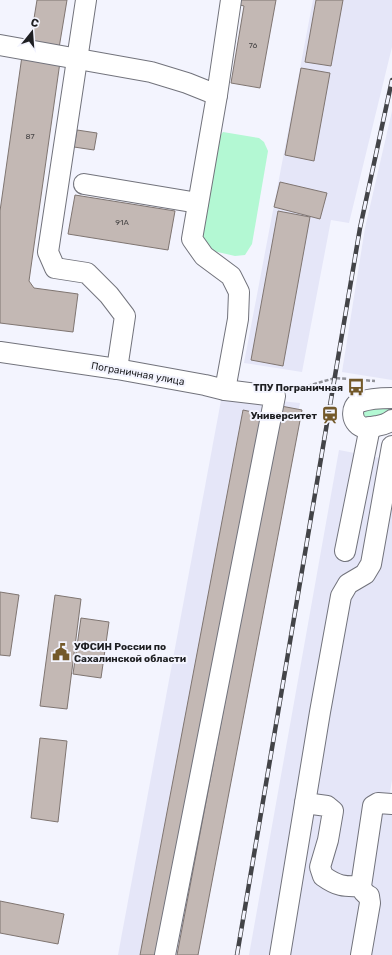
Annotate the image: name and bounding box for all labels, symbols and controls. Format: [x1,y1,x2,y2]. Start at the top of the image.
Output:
north arrow [12,12,52,52]
text: С [29,16,41,30]
house number: 76 [249,41,258,50]
house number: 87 [25,132,35,141]
house number: 91А [115,218,129,227]
street label: Пограничная улица [90,360,185,388]
bus stop icon: ТПУ Пограничная [346,377,366,397]
place label: ТПУ Пограничная [253,382,343,394]
station icon: Университет [320,405,340,425]
place label: Университет [251,410,318,422]
place label: УФСИН России по Сахалинской области [74,641,186,665]
public building icon: УФСИН России по Сахалинской области [51,642,71,662]

